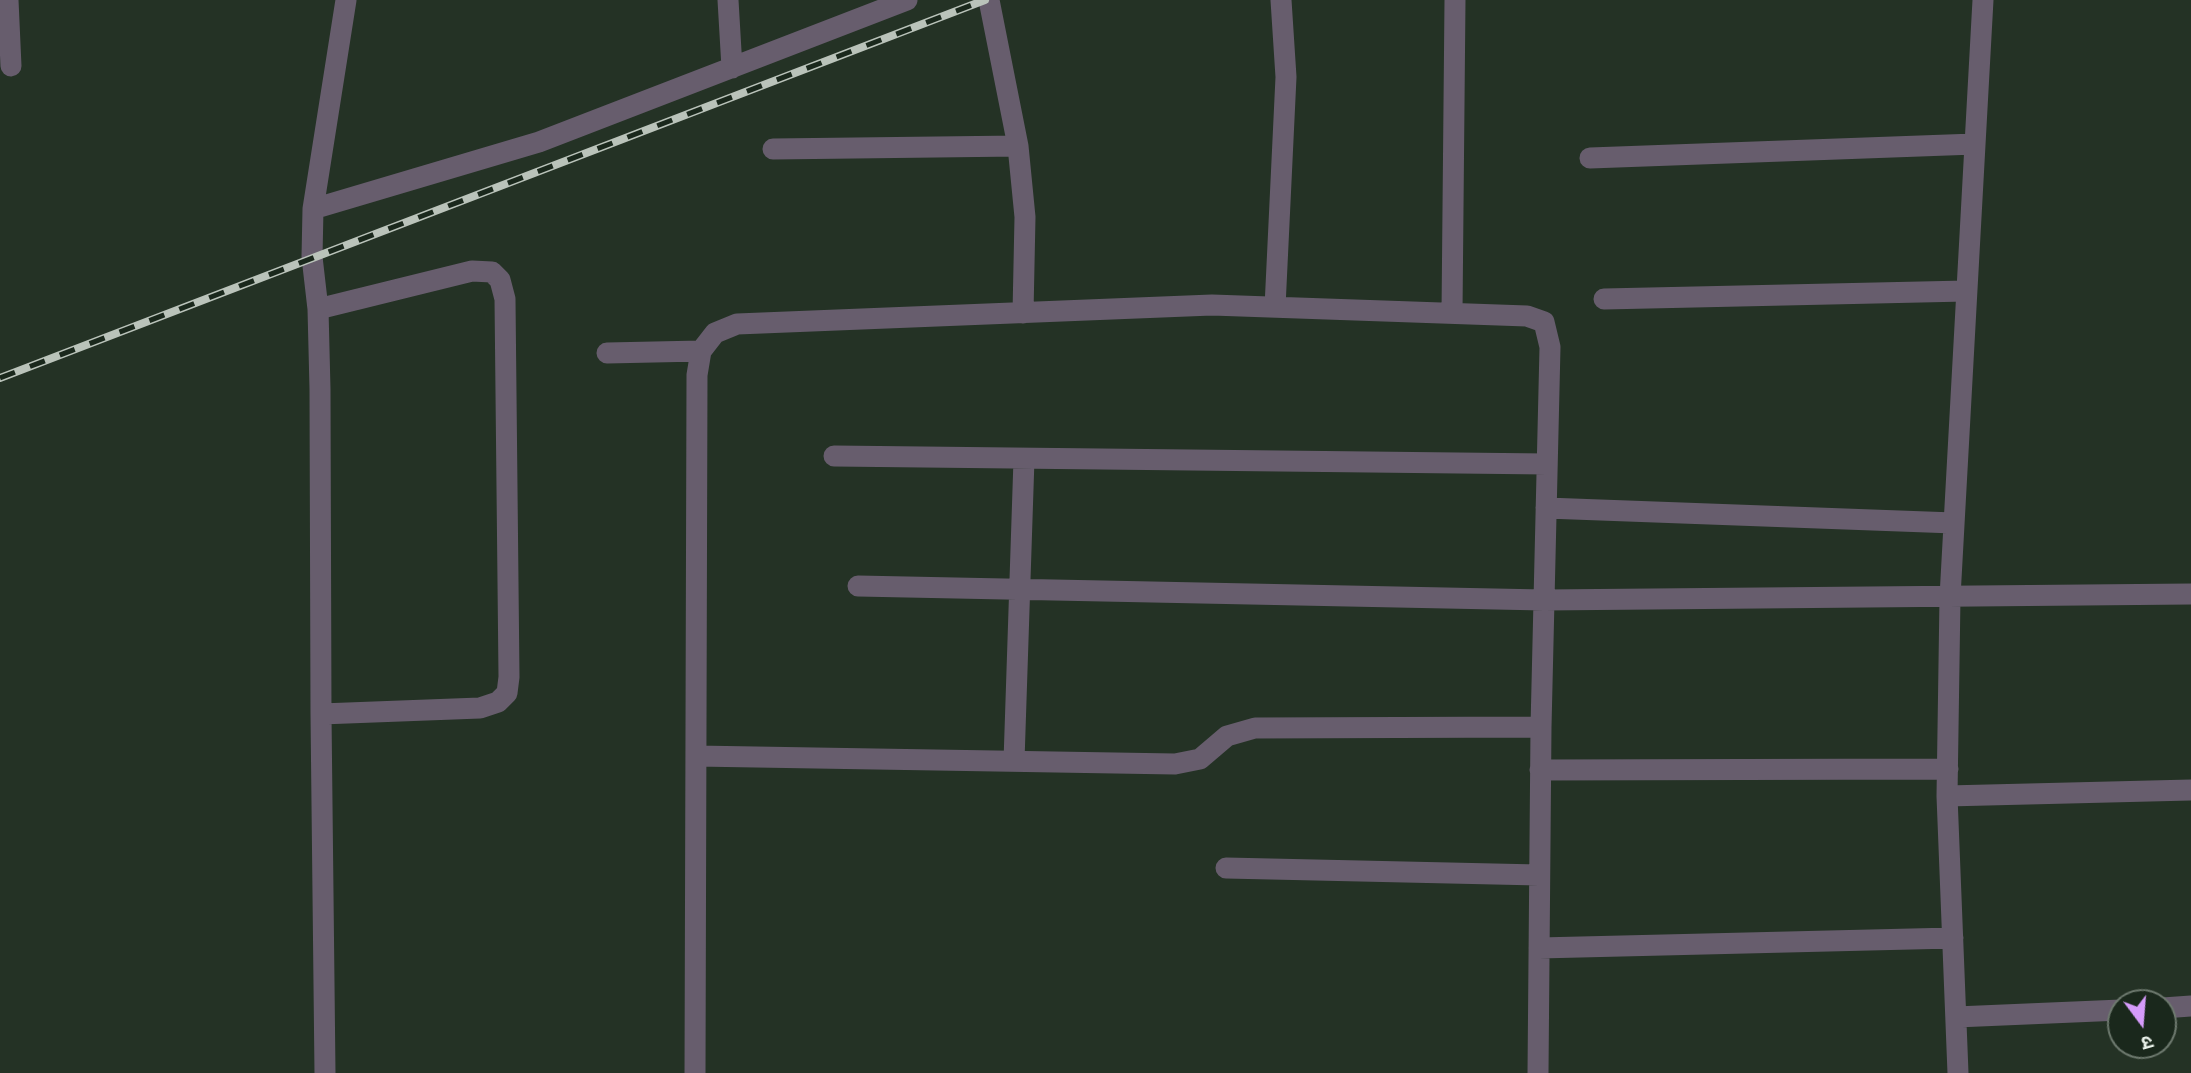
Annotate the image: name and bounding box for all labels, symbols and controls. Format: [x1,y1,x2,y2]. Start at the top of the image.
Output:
north arrow [2107,989,2177,1059]
text: उ [2139,1030,2156,1055]

